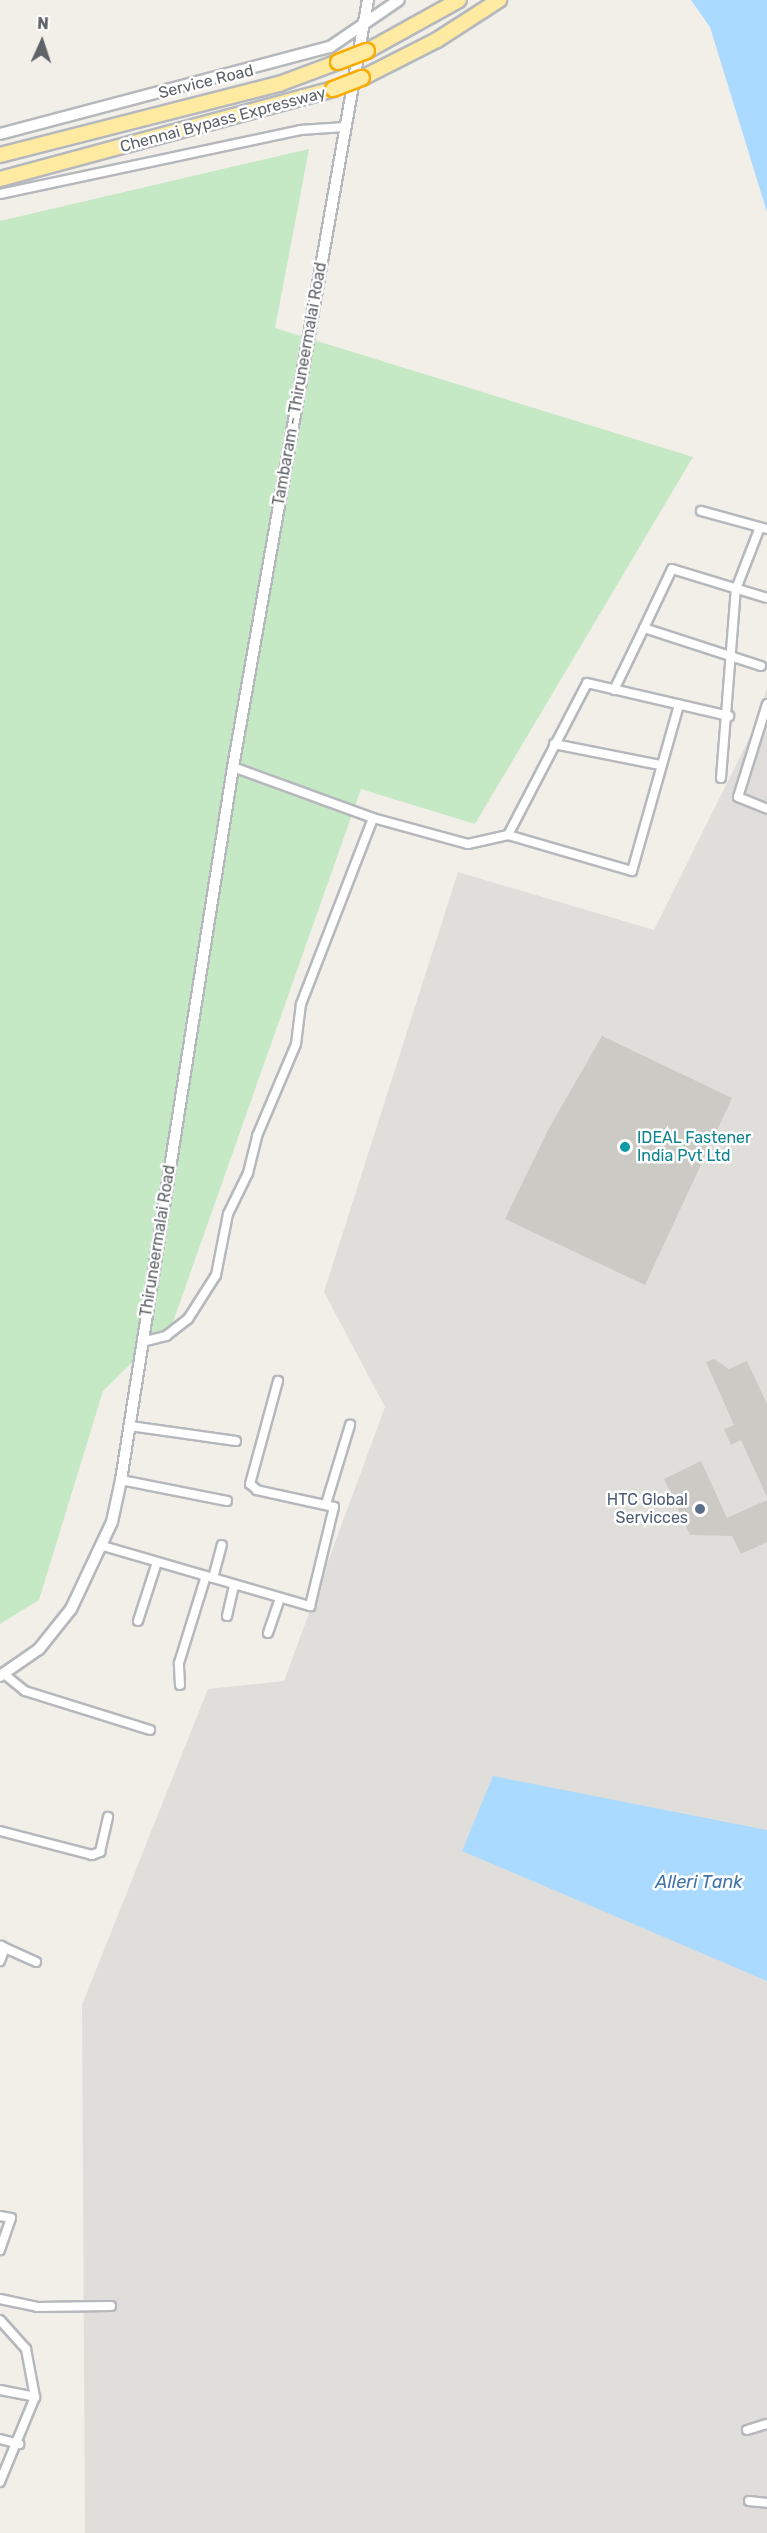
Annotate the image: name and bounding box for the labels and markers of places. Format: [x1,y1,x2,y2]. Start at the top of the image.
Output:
place label: IDEAL Fastener India Pvt Ltd [637,1128,752,1166]
marker: IDEAL Fastener India Pvt Ltd [618,1140,632,1154]
place label: HTC Global Servicces [607,1490,688,1528]
marker: HTC Global Servicces [693,1502,707,1516]

